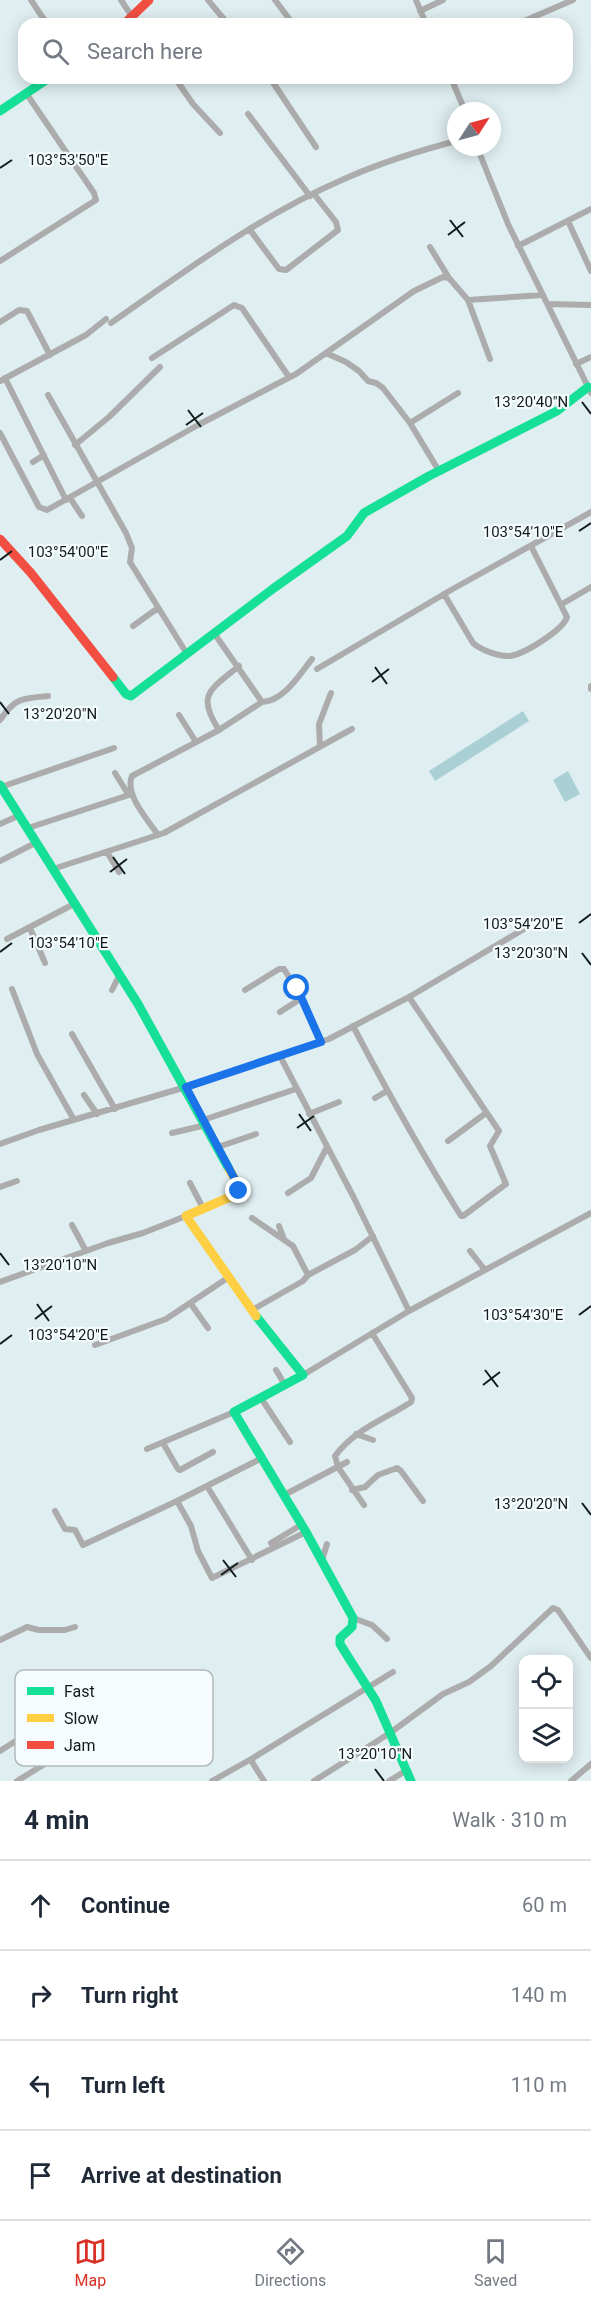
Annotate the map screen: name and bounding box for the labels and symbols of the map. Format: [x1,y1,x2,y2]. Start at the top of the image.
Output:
north arrow [447,102,501,156]
text: 103°53'50"E [28,151,109,169]
text: 13°20'40"N [494,393,568,411]
text: 103°54'10"E [483,523,564,541]
text: 103°54'00"E [28,543,109,561]
text: 13°20'20"N [23,705,97,723]
text: 103°54'20"E [483,915,564,933]
text: 103°54'10"E [28,934,109,952]
text: 13°20'30"N [494,944,568,962]
route start [283,974,309,1000]
route end [225,1177,251,1203]
text: 13°20'10"N [23,1256,97,1274]
text: 103°54'30"E [483,1306,564,1324]
text: 103°54'20"E [28,1326,109,1344]
text: 13°20'20"N [494,1495,568,1513]
legend [15,1670,213,1766]
text: Fast [64,1682,95,1701]
text: Slow [64,1709,99,1728]
text: Jam [64,1736,96,1755]
text: 13°20'10"N [338,1745,412,1763]

